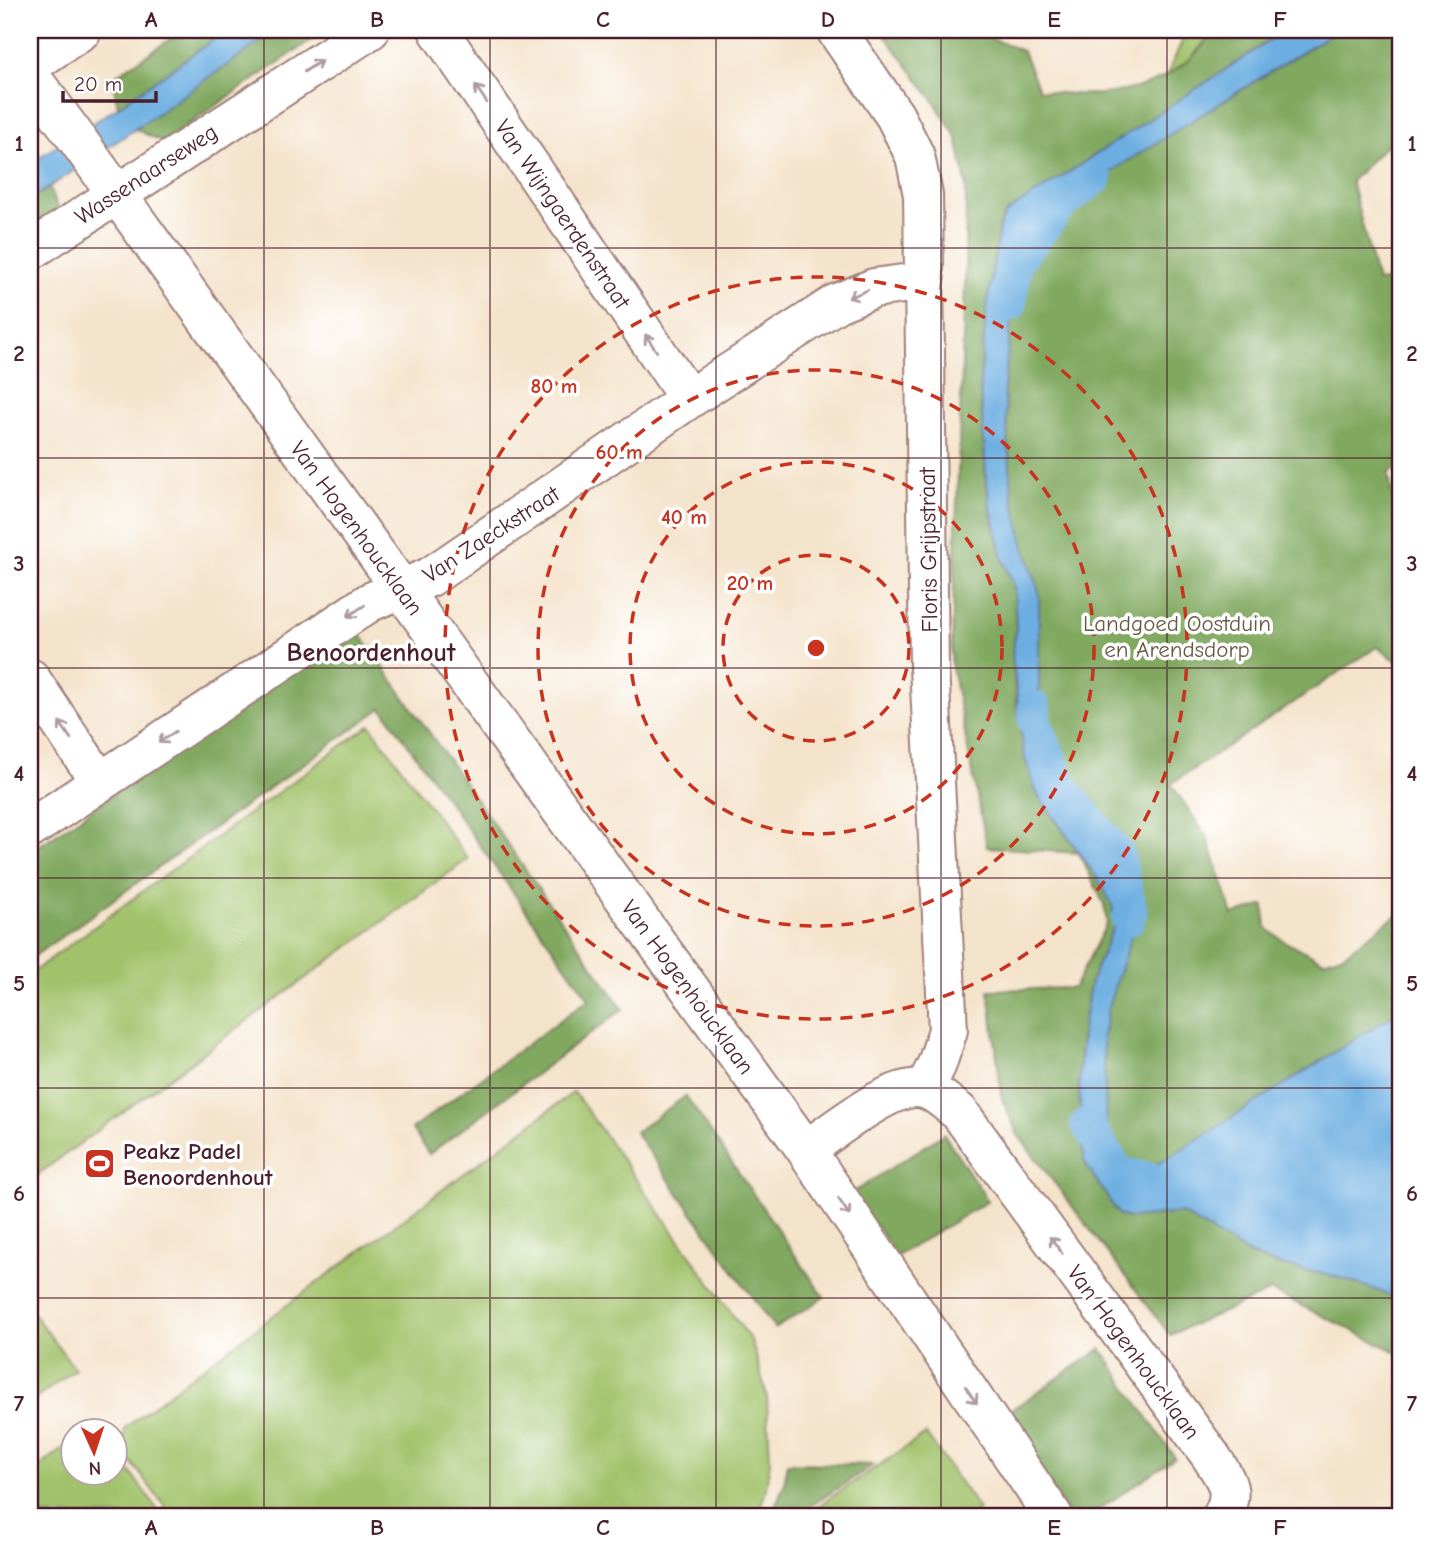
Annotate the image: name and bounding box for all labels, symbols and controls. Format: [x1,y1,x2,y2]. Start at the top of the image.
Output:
text: A [145,6,158,33]
text: B [370,6,384,33]
text: C [596,6,610,33]
text: D [821,6,835,33]
text: E [1047,6,1061,33]
text: F [1273,6,1287,33]
one-way arrow [302,59,322,73]
scale bar [63,60,156,104]
text: 20 m [74,72,122,96]
one-way arrow [474,85,489,104]
street label: Van Wijngaerdenstraat [489,115,637,315]
street label: Wassenaarseweg [70,118,223,231]
text: 1 [14,130,24,157]
text: 1 [1407,130,1417,157]
one-way arrow [848,289,870,302]
one-way arrow [644,334,658,353]
text: 2 [13,340,25,367]
text: 2 [1406,340,1418,367]
text: 80 m [531,374,577,398]
street label: Van Hogenhoucklaan [284,436,429,621]
text: 60 m [595,440,643,464]
street label: Floris Grijpstraat [914,466,943,633]
street label: Van Zaeckstraat [418,479,566,589]
text: 40 m [661,505,707,529]
text: 3 [13,550,25,577]
text: 3 [1406,550,1418,577]
text: 20 m [727,571,773,595]
one-way arrow [347,604,366,618]
park label: Landgoed Oostduin en Arendsdorp [1083,610,1271,663]
centre of rings [804,636,828,660]
district label: Benoordenhout [287,638,456,668]
one-way arrow [58,721,72,740]
one-way arrow [158,730,177,744]
text: 4 [14,760,25,787]
text: 4 [1407,760,1418,787]
street label: Van Hogenhoucklaan [615,895,760,1080]
text: 5 [13,970,25,997]
text: 5 [1406,970,1418,997]
place label: Peakz Padel Benoordenhout [123,1138,273,1191]
sports icon: Peakz Padel Benoordenhout [83,1147,117,1181]
text: 6 [13,1180,25,1207]
text: 6 [1406,1180,1418,1207]
one-way arrow [837,1197,851,1216]
one-way arrow [1049,1236,1063,1255]
street label: Van Hogenhoucklaan [1061,1260,1206,1445]
one-way arrow [964,1385,979,1404]
text: 7 [14,1390,25,1417]
text: 7 [1407,1390,1418,1417]
north arrow [60,1416,130,1486]
text: N [88,1457,102,1479]
text: A [145,1514,158,1541]
text: B [370,1514,384,1541]
text: C [596,1514,610,1541]
text: D [821,1514,835,1541]
text: E [1047,1514,1061,1541]
text: F [1273,1514,1287,1541]

